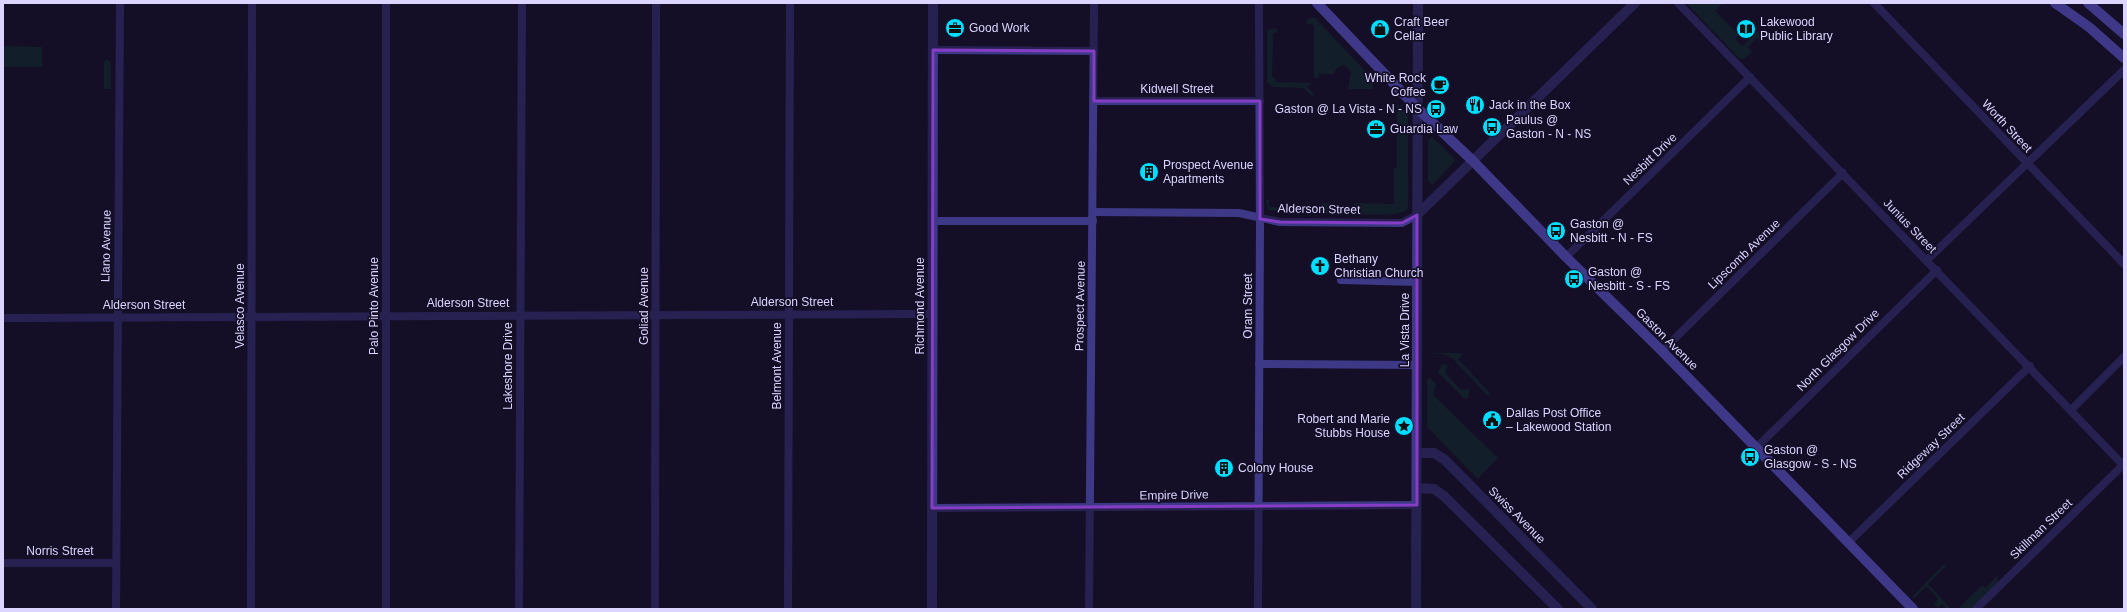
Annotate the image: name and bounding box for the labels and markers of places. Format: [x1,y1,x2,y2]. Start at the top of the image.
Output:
place label: Craft Beer Cellar [1394,15,1449,43]
place label: Lakewood Public Library [1760,15,1833,43]
office icon: Good Work [944,17,966,39]
shop icon: Craft Beer Cellar [1369,18,1391,40]
library icon: Lakewood Public Library [1735,18,1757,40]
place label: Good Work [969,21,1030,35]
place label: White Rock Coffee [1365,71,1427,99]
cafe icon: White Rock Coffee [1429,74,1451,96]
restaurant icon: Jack in the Box [1464,94,1486,116]
bus stop icon: Gaston @ La Vista - N - NS [1425,98,1447,120]
place label: Jack in the Box [1489,98,1570,112]
place label: Gaston @ La Vista - N - NS [1275,102,1422,116]
place label: Paulus @ Gaston - N - NS [1506,113,1591,141]
bus stop icon: Paulus @ Gaston - N - NS [1481,116,1503,138]
office icon: Guardia Law [1365,118,1387,140]
place label: Guardia Law [1390,122,1458,136]
place label: Prospect Avenue Apartments [1163,158,1254,186]
building icon: Prospect Avenue Apartments [1138,161,1160,183]
place label: Gaston @ Nesbitt - N - FS [1570,217,1653,245]
bus stop icon: Gaston @ Nesbitt - N - FS [1545,220,1567,242]
place label: Bethany Christian Church [1334,252,1423,280]
church icon: Bethany Christian Church [1309,255,1331,277]
place label: Gaston @ Nesbitt - S - FS [1588,265,1670,293]
bus stop icon: Gaston @ Nesbitt - S - FS [1563,268,1585,290]
place label: Dallas Post Office – Lakewood Station [1506,406,1611,434]
public building icon: Dallas Post Office – Lakewood Station [1481,409,1503,431]
place label: Robert and Marie Stubbs House [1297,412,1390,440]
place icon: Robert and Marie Stubbs House [1393,415,1415,437]
place label: Gaston @ Glasgow - S - NS [1764,443,1857,471]
bus stop icon: Gaston @ Glasgow - S - NS [1739,446,1761,468]
building icon: Colony House [1213,457,1235,479]
place label: Colony House [1238,461,1314,475]

